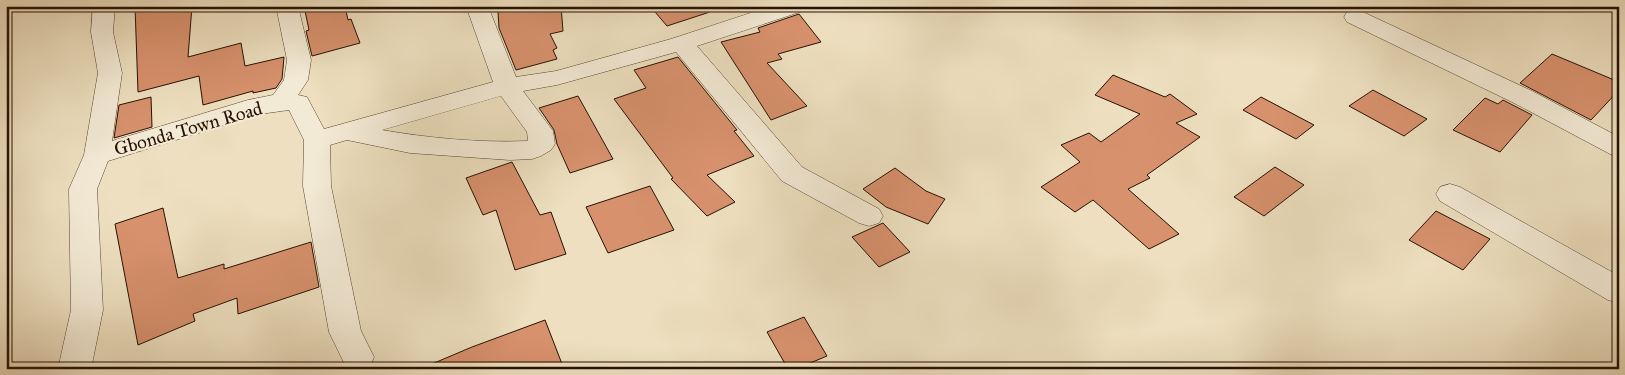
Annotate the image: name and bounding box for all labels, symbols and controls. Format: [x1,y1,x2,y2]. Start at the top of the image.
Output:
street label: Gbonda Town Road [111,96,265,161]

